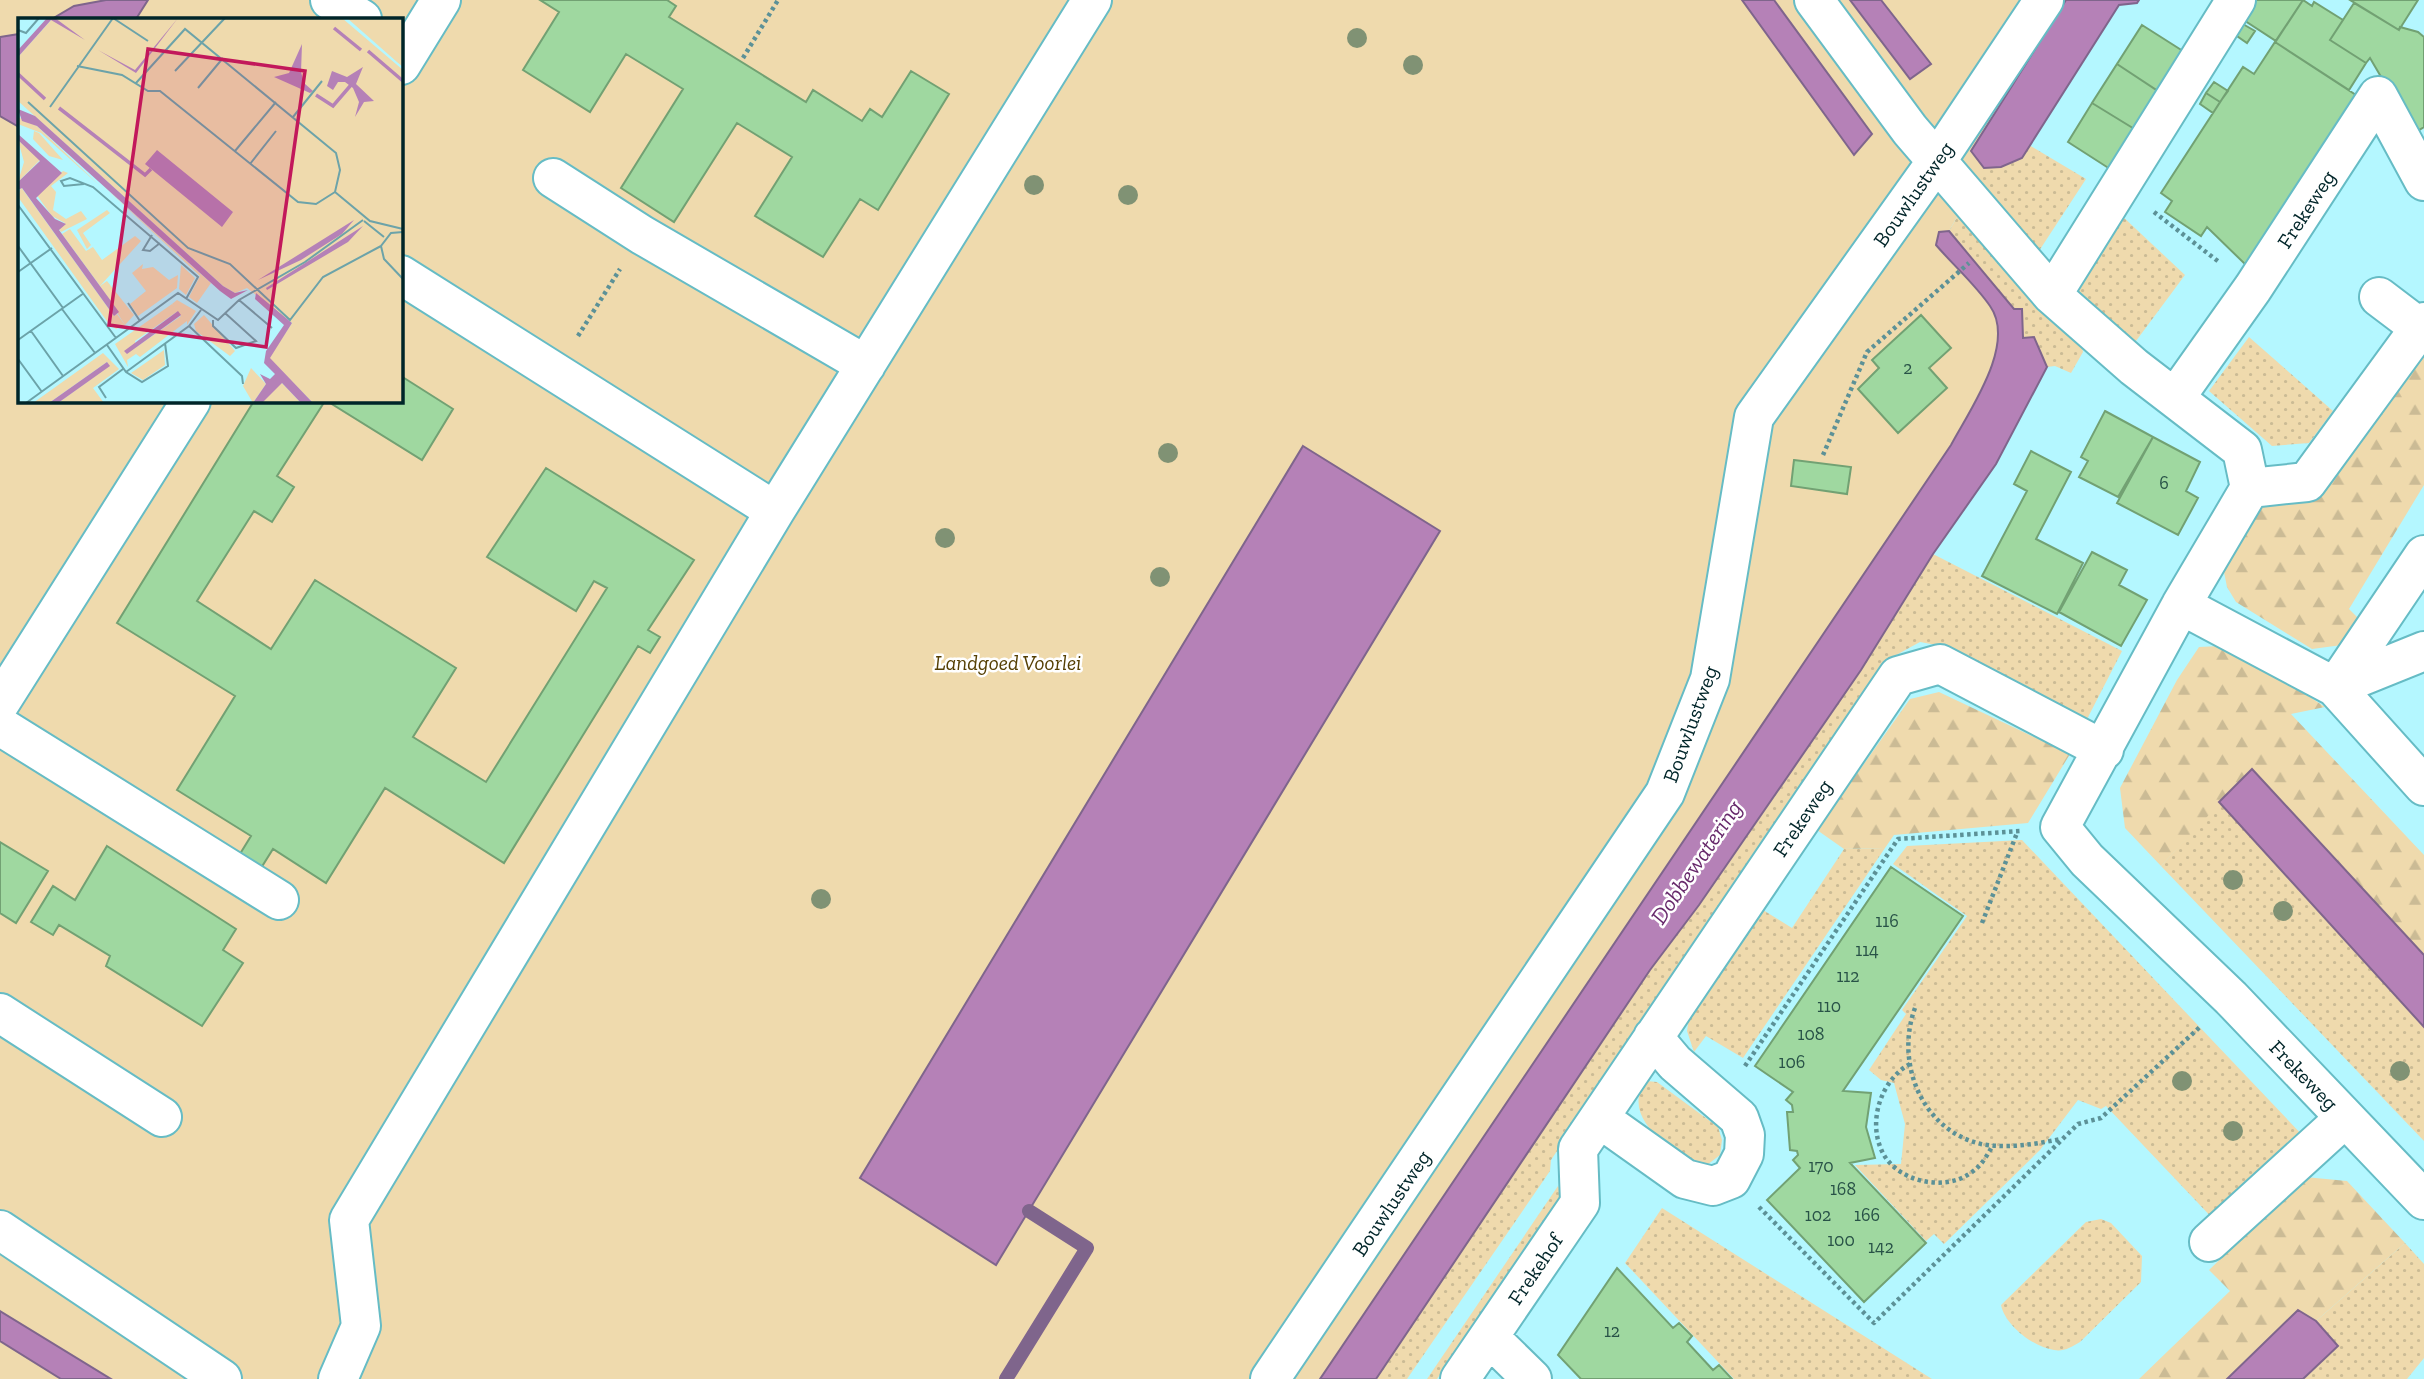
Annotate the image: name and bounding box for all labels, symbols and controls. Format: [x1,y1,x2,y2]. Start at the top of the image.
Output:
inset map [18,18,402,402]
street label: Bouwlustweg [1868,136,1959,251]
street label: Frekeweg [2272,165,2341,253]
house number: 2 [1903,357,1913,379]
house number: 6 [2159,472,2169,494]
park label: Landgoed Voorlei [935,650,1081,675]
street label: Bouwlustweg [1657,662,1723,786]
street label: Frekeweg [1767,774,1837,861]
water label: Dobbewatering [1644,795,1748,929]
house number: 116 [1875,910,1899,932]
house number: 114 [1855,939,1879,961]
house number: 112 [1836,965,1860,987]
house number: 110 [1817,995,1841,1017]
house number: 108 [1798,1023,1824,1045]
street label: Frekeweg [2264,1035,2344,1116]
house number: 106 [1779,1051,1805,1073]
street label: Bouwlustweg [1346,1145,1436,1261]
house number: 170 [1808,1155,1834,1177]
house number: 168 [1830,1178,1856,1200]
house number: 102 [1805,1204,1831,1226]
house number: 166 [1854,1204,1880,1226]
street label: Frekehof [1502,1228,1568,1309]
house number: 100 [1827,1229,1855,1251]
house number: 142 [1868,1236,1894,1258]
house number: 12 [1604,1320,1620,1342]

